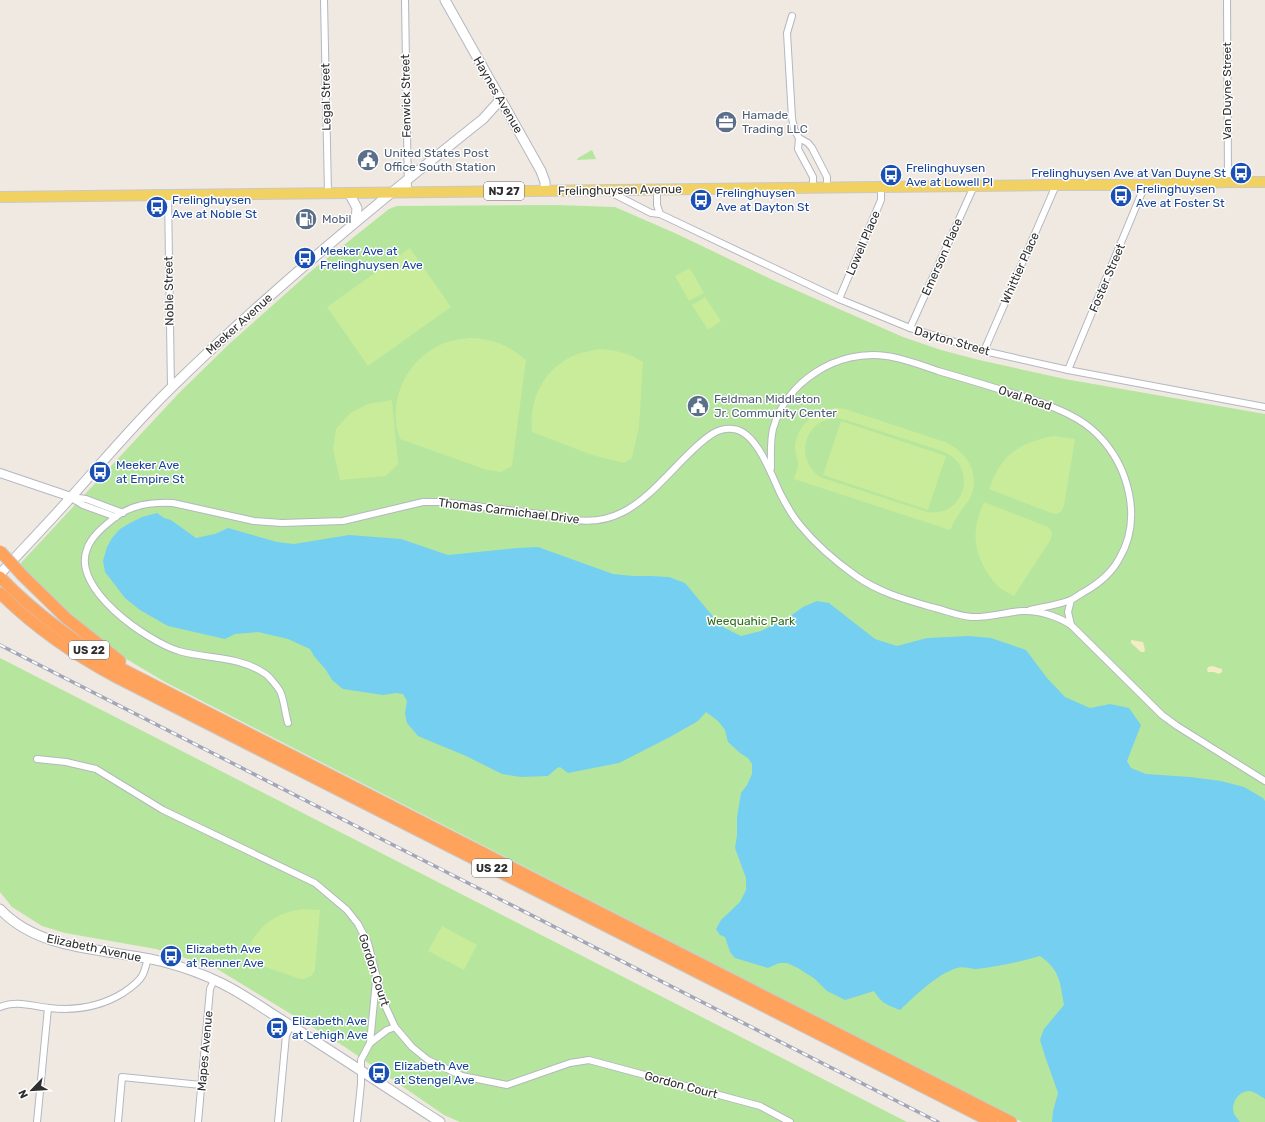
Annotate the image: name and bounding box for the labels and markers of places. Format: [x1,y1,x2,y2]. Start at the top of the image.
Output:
place label: Hamade Trading LLC [742,108,808,136]
office icon: Hamade Trading LLC [713,109,739,135]
place label: United States Post Office South Station [384,146,496,174]
public building icon: United States Post Office South Station [355,147,381,173]
bus stop icon: Frelinghuysen Ave at Van Duyne St [1228,160,1254,186]
place label: Frelinghuysen Ave at Lowell Pl [906,161,993,189]
bus stop icon: Frelinghuysen Ave at Lowell Pl [878,162,904,188]
place label: Frelinghuysen Ave at Van Duyne St [1031,166,1226,180]
place label: Frelinghuysen Ave at Foster St [1136,182,1225,210]
bus stop icon: Frelinghuysen Ave at Foster St [1108,183,1134,209]
place label: Frelinghuysen Ave at Dayton St [716,186,810,214]
bus stop icon: Frelinghuysen Ave at Dayton St [688,187,714,213]
place label: Frelinghuysen Ave at Noble St [172,193,257,221]
bus stop icon: Frelinghuysen Ave at Noble St [144,194,170,220]
fuel station icon: Mobil [293,206,319,232]
place label: Mobil [322,212,351,226]
place label: Meeker Ave at Frelinghuysen Ave [320,244,423,272]
bus stop icon: Meeker Ave at Frelinghuysen Ave [292,245,318,271]
place label: Feldman Middleton Jr. Community Center [714,392,837,420]
public building icon: Feldman Middleton Jr. Community Center [685,393,711,419]
place label: Meeker Ave at Empire St [116,458,185,486]
bus stop icon: Meeker Ave at Empire St [87,459,113,485]
place label: Elizabeth Ave at Renner Ave [186,942,264,970]
bus stop icon: Elizabeth Ave at Renner Ave [158,943,184,969]
place label: Elizabeth Ave at Lehigh Ave [292,1014,368,1042]
bus stop icon: Elizabeth Ave at Lehigh Ave [264,1015,290,1041]
place label: Elizabeth Ave at Stengel Ave [394,1059,475,1087]
bus stop icon: Elizabeth Ave at Stengel Ave [366,1060,392,1086]

